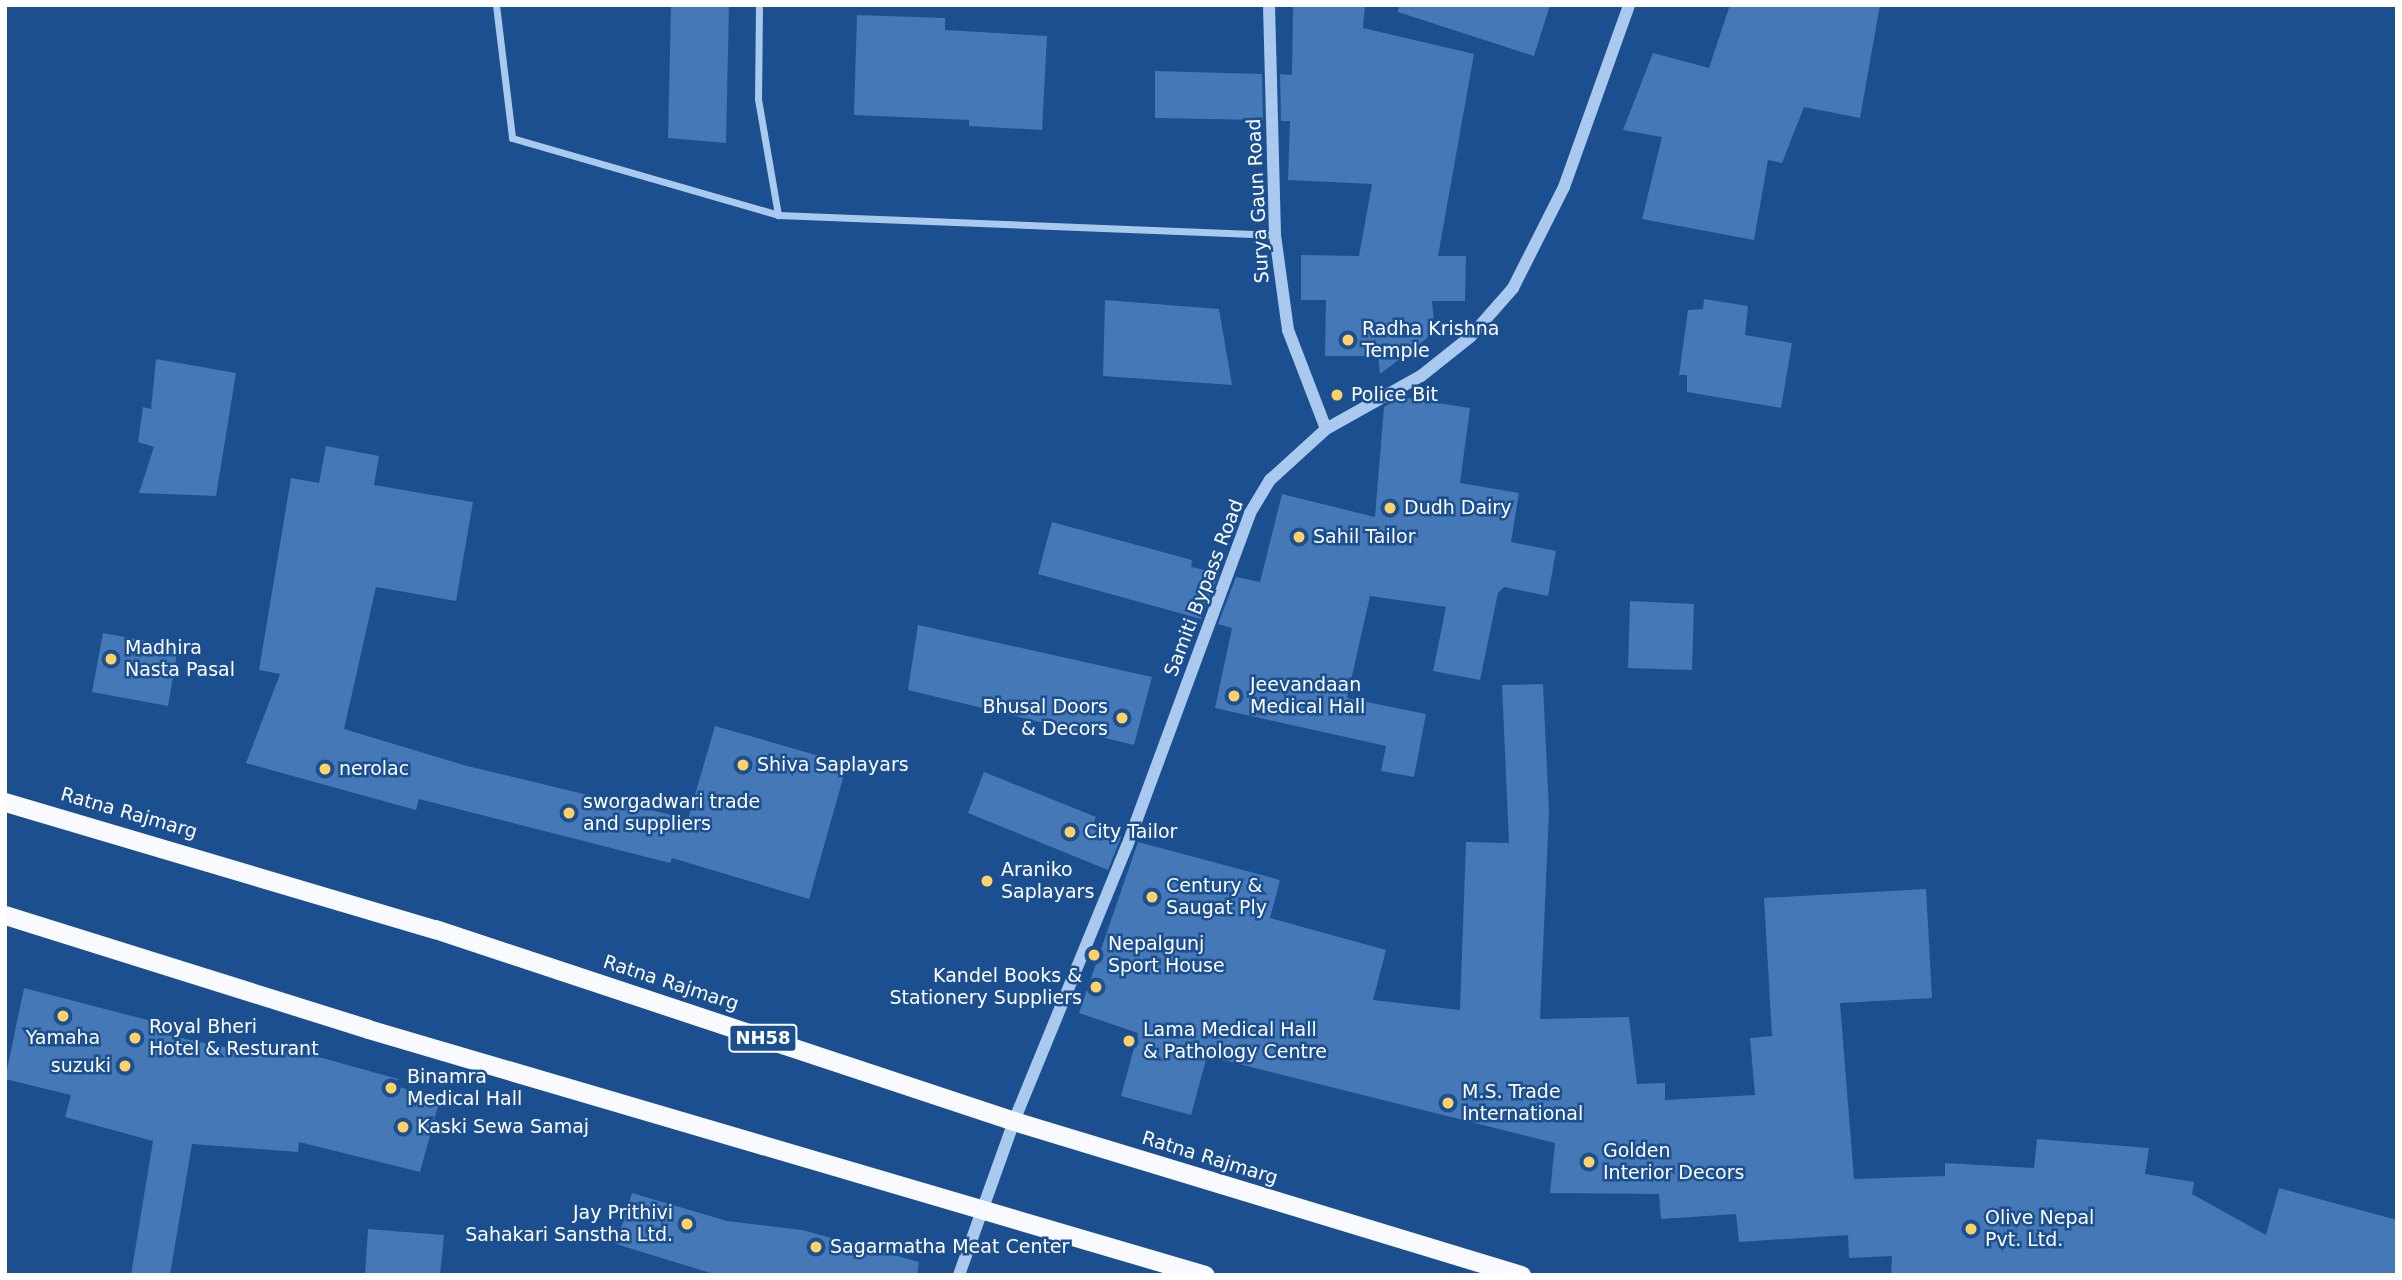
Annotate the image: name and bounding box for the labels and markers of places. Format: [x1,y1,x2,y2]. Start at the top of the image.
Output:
place label: Radha Krishna Temple [1362,318,1499,362]
marker: Radha Krishna Temple [1340,332,1356,348]
place label: Police Bit [1351,384,1438,406]
marker: Police Bit [1329,387,1345,403]
place label: Dudh Dairy [1404,497,1511,519]
marker: Dudh Dairy [1382,500,1398,516]
place label: Sahil Tailor [1313,526,1415,548]
marker: Sahil Tailor [1291,529,1307,545]
place label: Madhira Nasta Pasal [125,637,235,681]
marker: Madhira Nasta Pasal [103,651,119,667]
place label: Jeevandaan Medical Hall [1250,674,1365,718]
marker: Jeevandaan Medical Hall [1224,686,1244,706]
place label: Bhusal Doors & Decors [982,696,1108,740]
marker: Bhusal Doors & Decors [1114,710,1130,726]
place label: Shiva Saplayars [757,754,909,776]
marker: Shiva Saplayars [735,757,751,773]
place label: nerolac [339,758,409,780]
marker: nerolac [317,761,333,777]
place label: sworgadwari trade and suppliers [583,791,760,835]
marker: sworgadwari trade and suppliers [561,805,577,821]
place label: City Tailor [1084,821,1177,843]
marker: City Tailor [1062,824,1078,840]
place label: Araniko Saplayars [1001,859,1094,903]
marker: Araniko Saplayars [979,873,995,889]
place label: Century & Saugat Ply [1166,875,1267,919]
marker: Century & Saugat Ply [1144,889,1160,905]
place label: Nepalgunj Sport House [1108,933,1225,977]
marker: Nepalgunj Sport House [1086,947,1102,963]
place label: Kandel Books & Stationery Suppliers [889,965,1082,1009]
marker: Kandel Books & Stationery Suppliers [1088,979,1104,995]
marker: Yamaha [55,1008,71,1024]
place label: Royal Bheri Hotel & Resturant [149,1016,319,1060]
place label: Lama Medical Hall & Pathology Centre [1143,1019,1327,1063]
place label: Yamaha [26,1027,100,1049]
marker: Royal Bheri Hotel & Resturant [127,1030,143,1046]
marker: Lama Medical Hall & Pathology Centre [1121,1033,1137,1049]
place label: suzuki [51,1055,111,1077]
marker: suzuki [117,1058,133,1074]
place label: Binamra Medical Hall [407,1066,522,1110]
marker: Binamra Medical Hall [381,1078,401,1098]
place label: M.S. Trade International [1462,1081,1583,1125]
marker: M.S. Trade International [1440,1095,1456,1111]
place label: Kaski Sewa Samaj [417,1116,589,1138]
marker: Kaski Sewa Samaj [395,1119,411,1135]
place label: Golden Interior Decors [1603,1140,1744,1184]
marker: Golden Interior Decors [1581,1154,1597,1170]
place label: Jay Prithivi Sahakari Sanstha Ltd. [465,1202,673,1246]
place label: Olive Nepal Pvt. Ltd. [1985,1207,2094,1251]
marker: Jay Prithivi Sahakari Sanstha Ltd. [679,1216,695,1232]
marker: Olive Nepal Pvt. Ltd. [1963,1221,1979,1237]
place label: Sagarmatha Meat Center [830,1236,1069,1258]
marker: Sagarmatha Meat Center [808,1239,824,1255]

